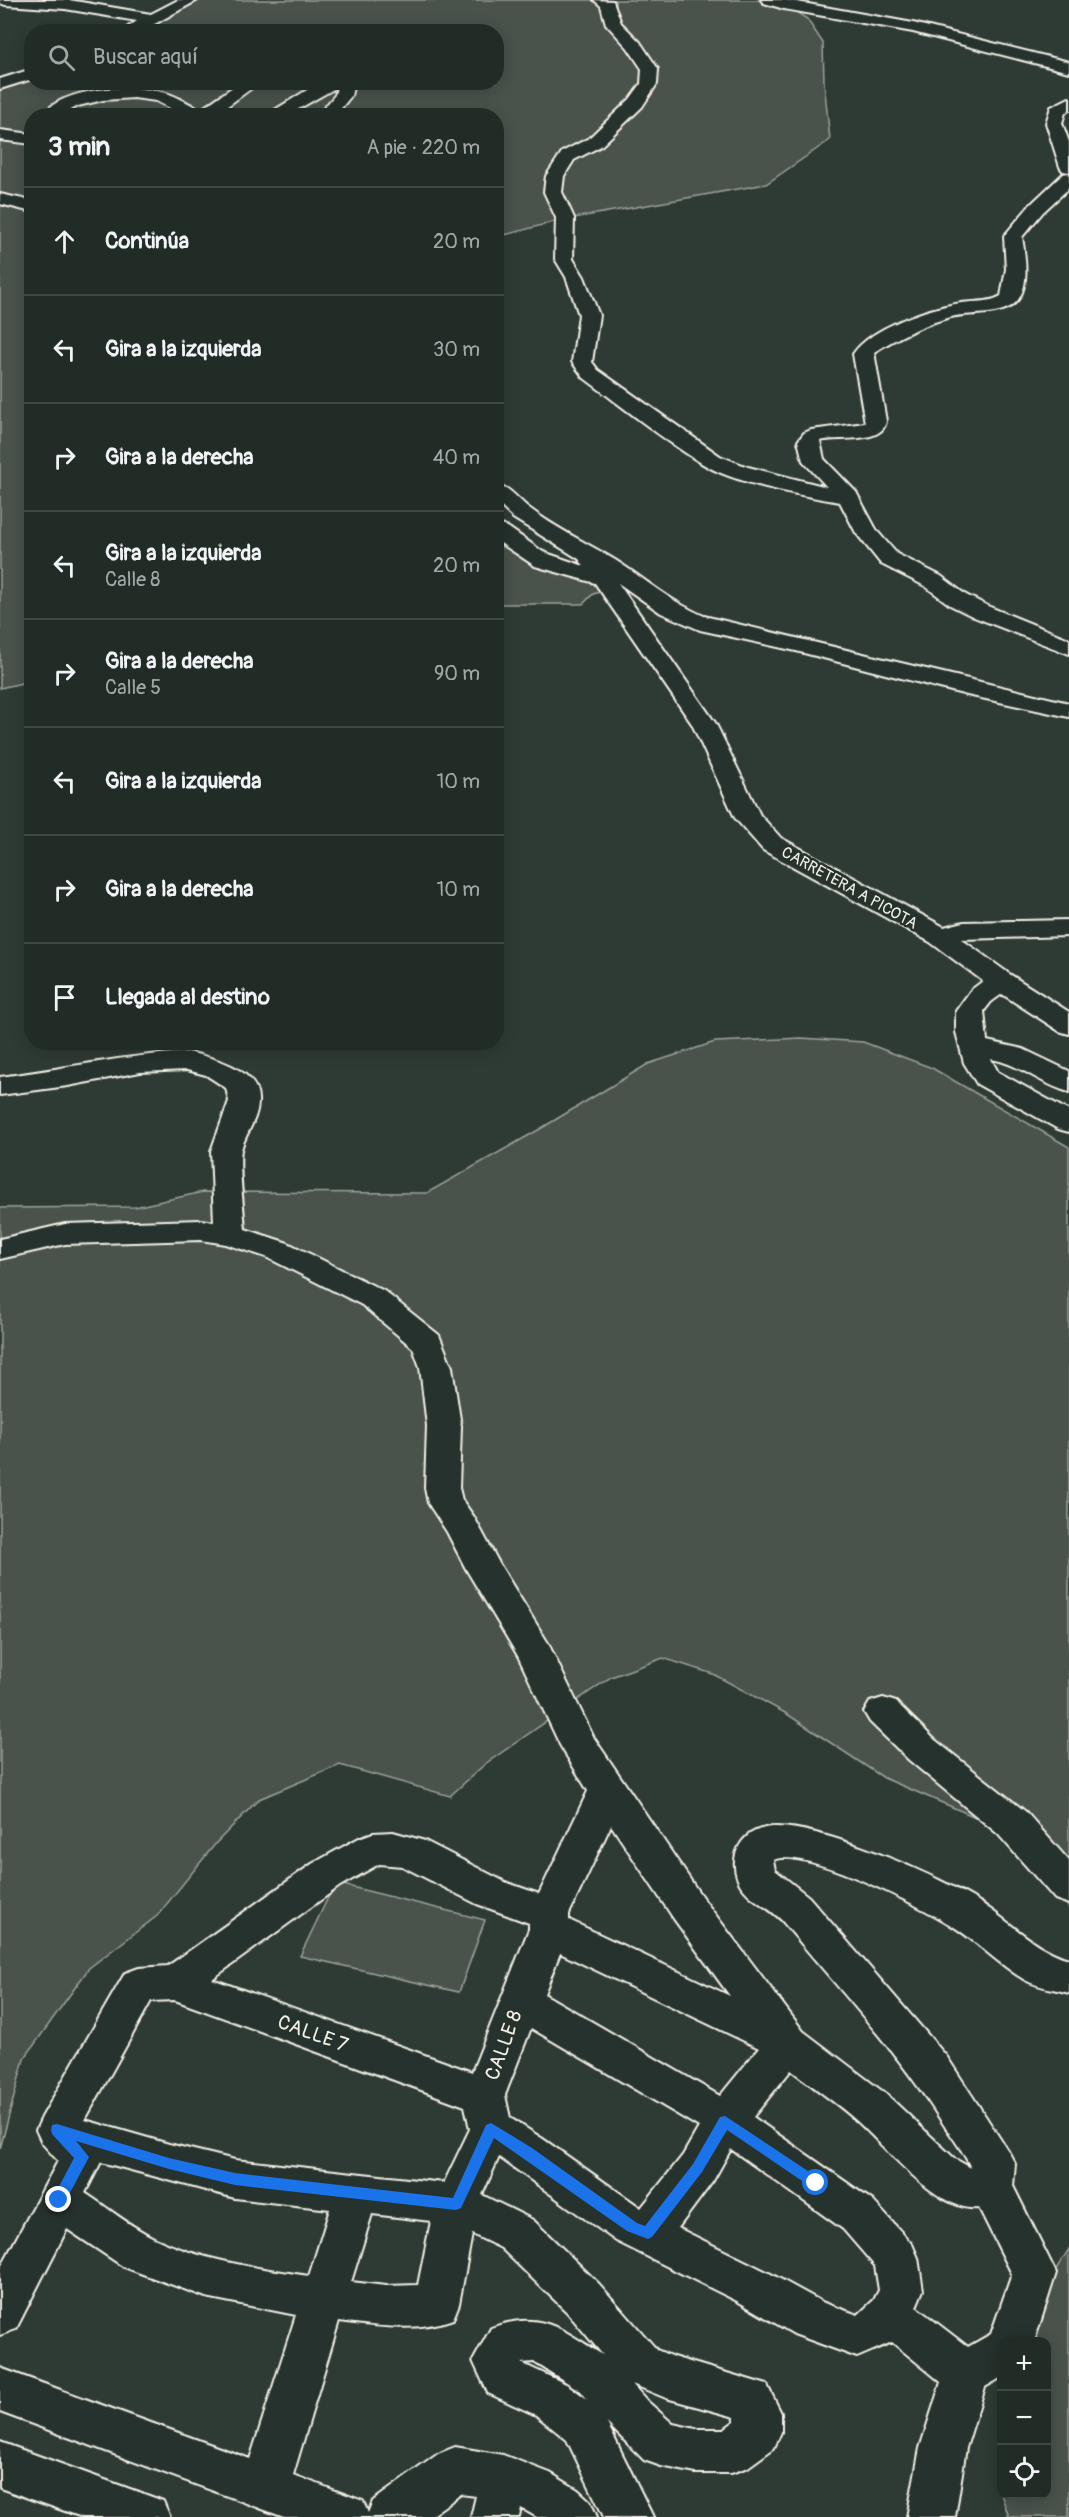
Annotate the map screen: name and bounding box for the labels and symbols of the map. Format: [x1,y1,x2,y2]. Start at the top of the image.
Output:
street label: CARRETERA A PICOTA [778,842,921,934]
street label: CALLE 8 [479,2007,528,2084]
street label: CALLE 7 [274,2009,352,2058]
route start [802,2169,828,2195]
route end [45,2186,71,2212]

